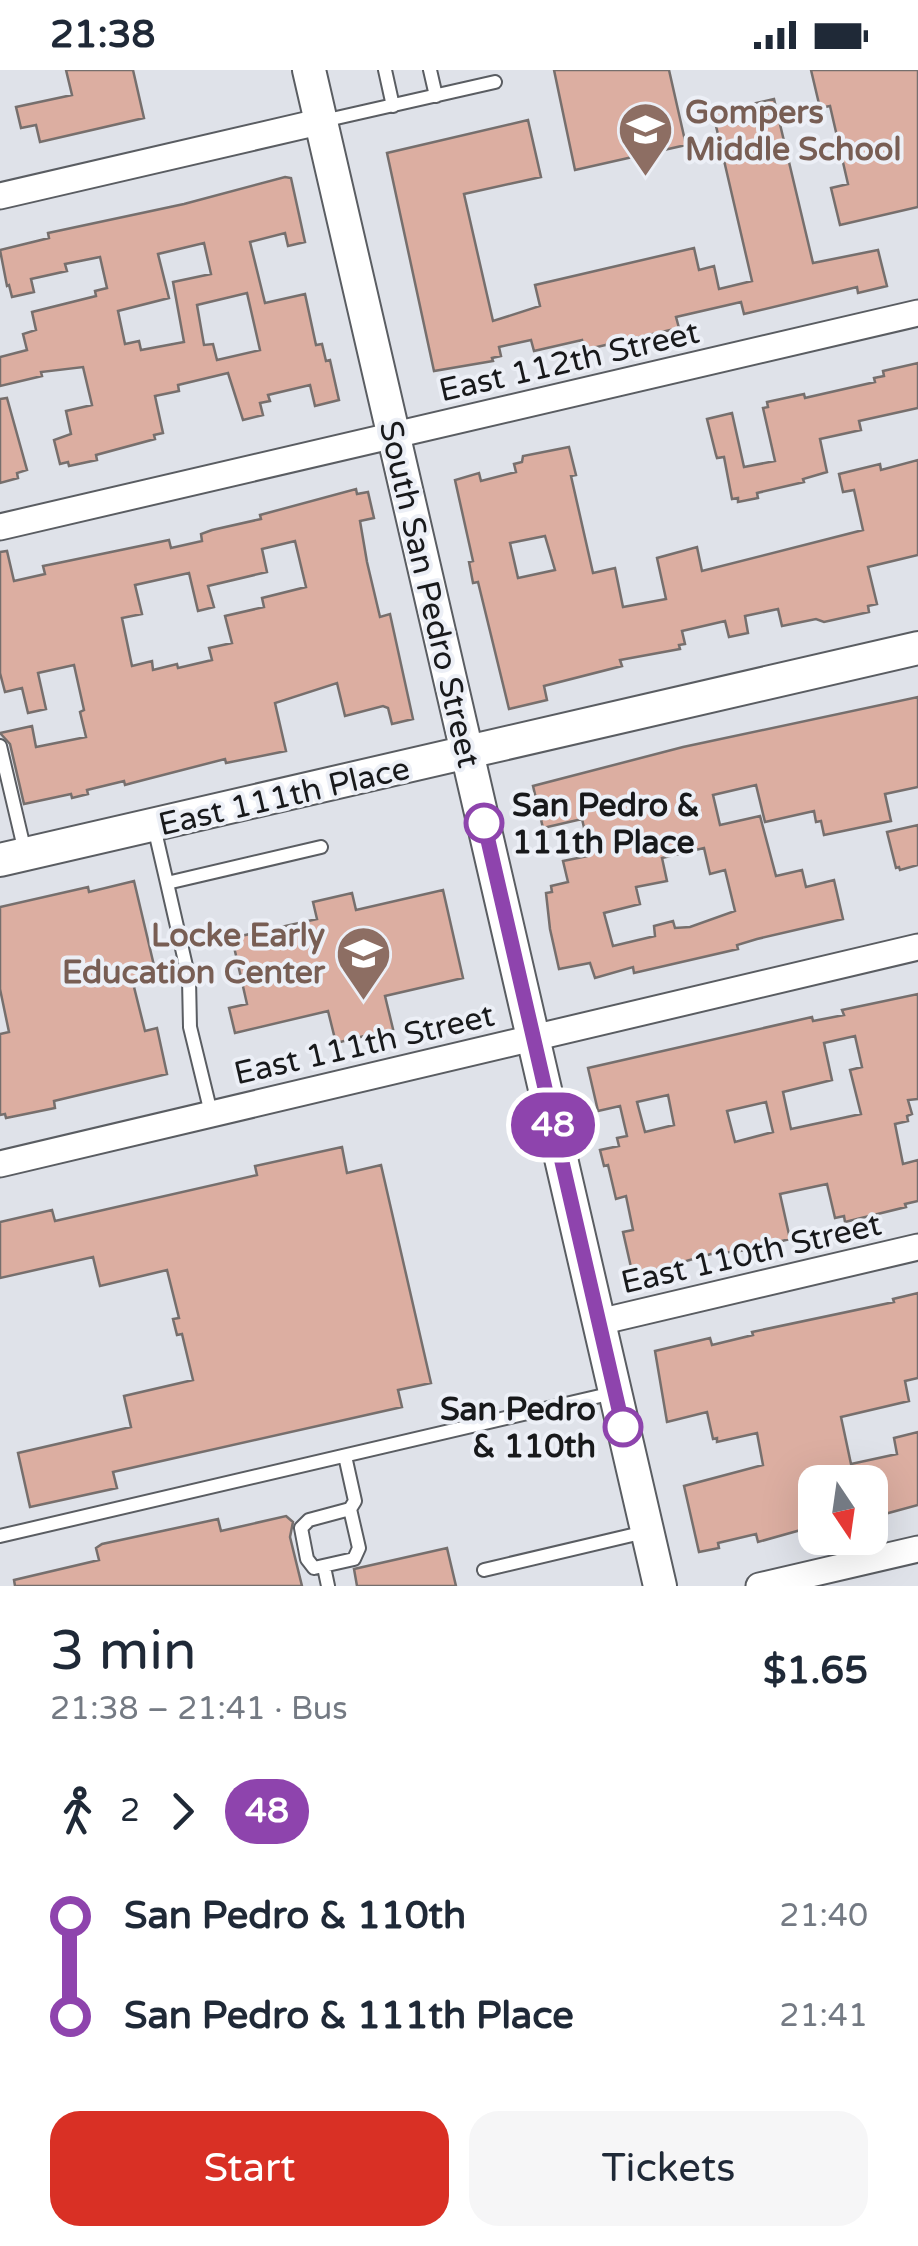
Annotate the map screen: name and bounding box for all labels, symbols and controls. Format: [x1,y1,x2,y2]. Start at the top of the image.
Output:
text: 21:38 [50,12,155,58]
place label: Gompers Middle School [685,94,901,169]
school or university icon: Gompers Middle School [616,100,676,179]
street label: East 112th Street [435,314,703,410]
street label: South San Pedro Street [371,417,487,771]
street label: East 111th Place [155,750,414,844]
place label: San Pedro & 111th Place [512,787,700,862]
marker: San Pedro & 111th Place [465,804,503,842]
place label: Locke Early Education Center [62,917,326,992]
school or university icon: Locke Early Education Center [334,923,394,1002]
street label: East 111th Street [230,997,498,1093]
line badge: 48 [508,1092,598,1158]
text: 48 [531,1104,575,1146]
street label: East 110th Street [617,1206,885,1302]
place label: San Pedro & 110th [440,1391,596,1466]
marker: San Pedro & 110th [604,1408,642,1446]
north arrow [798,1465,888,1555]
map controls [798,1465,888,1555]
text: 3 min [50,1619,197,1685]
text: $1.65 [763,1648,868,1694]
text: 21:38 – 21:41 · Bus [50,1690,348,1728]
icon: walk [50,1784,105,1839]
icon: forward [155,1784,210,1839]
text: 48 [245,1790,289,1832]
text: 2 [120,1792,140,1830]
text: San Pedro & 110th [124,1893,466,1939]
text: 21:40 [779,1897,868,1935]
text: San Pedro & 111th Place [124,1993,574,2039]
text: 21:41 [779,1997,868,2035]
button: Start [50,2111,449,2226]
button: Tickets [469,2111,868,2226]

